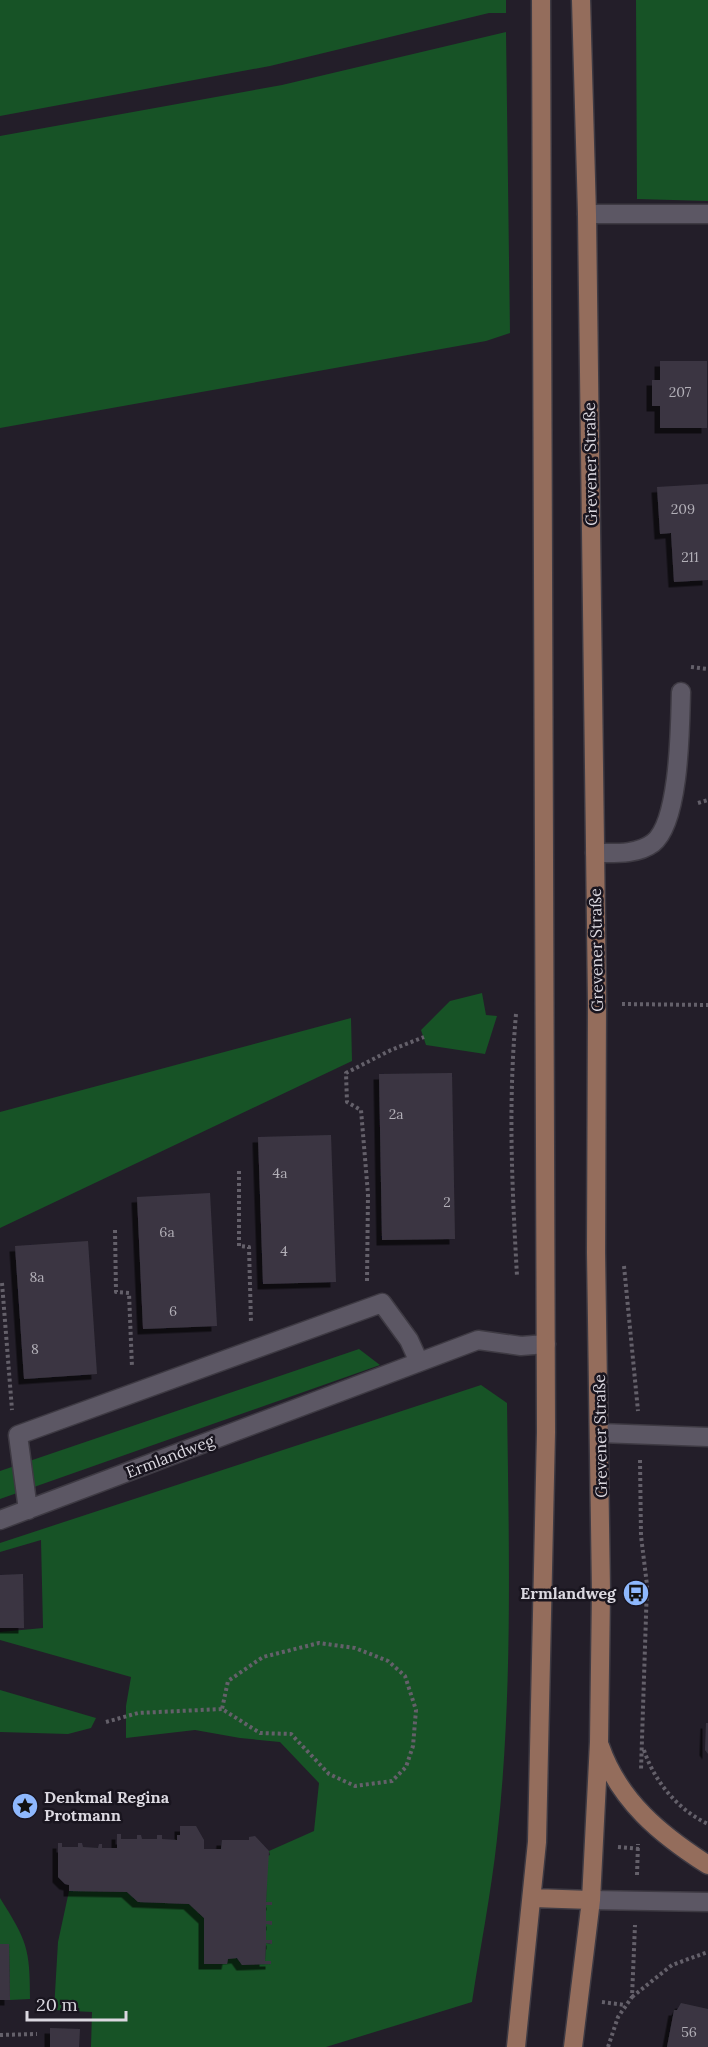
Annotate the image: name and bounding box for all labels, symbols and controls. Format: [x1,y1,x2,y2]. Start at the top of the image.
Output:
house number: 207 [669,383,692,401]
street label: Grevener Straße [579,402,601,526]
house number: 209 [671,500,695,518]
house number: 211 [681,548,699,566]
street label: Grevener Straße [585,888,607,1012]
house number: 2a [389,1105,403,1123]
house number: 4a [273,1164,287,1182]
house number: 2 [443,1193,451,1211]
house number: 6a [159,1223,175,1241]
house number: 4 [280,1242,288,1260]
house number: 8a [29,1268,45,1286]
house number: 6 [169,1302,177,1320]
house number: 8 [31,1340,39,1358]
street label: Grevener Straße [589,1374,611,1498]
street label: Ermlandweg [123,1430,218,1482]
bus stop icon: Ermlandweg [621,1578,651,1608]
place label: Ermlandweg [520,1583,617,1603]
place label: Denkmal Regina Protmann [44,1787,170,1825]
place icon: Denkmal Regina Protmann [10,1791,40,1821]
scale bar [27,1984,126,2022]
text: 20 m [36,1993,78,2016]
house number: 56 [681,2023,697,2041]

